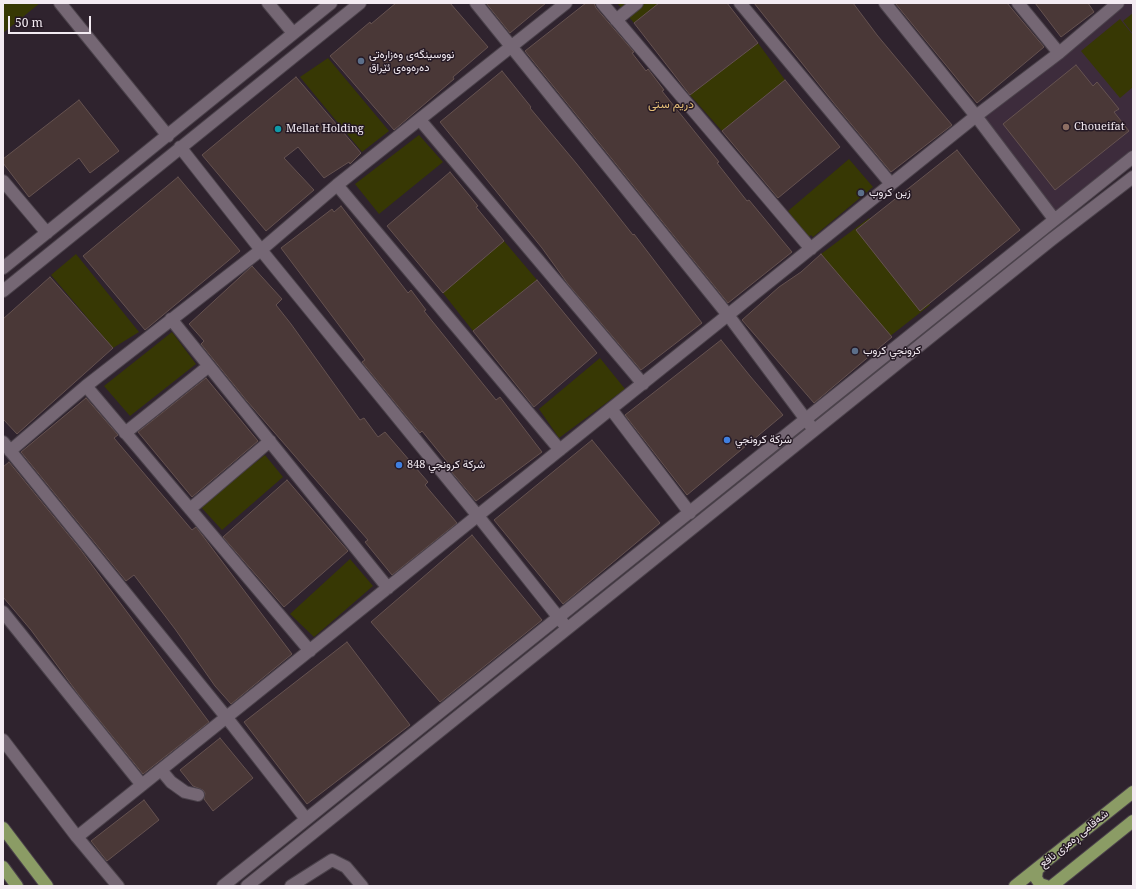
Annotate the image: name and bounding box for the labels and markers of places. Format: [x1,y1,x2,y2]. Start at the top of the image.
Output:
place label: نووسینگەی وەزارەتی دەرەوەی ئێراق [369,48,454,74]
marker: نووسینگەی وەزارەتی دەرەوەی ئێراق [356,56,366,66]
place label: Choueifat [1074,120,1125,134]
place label: Mellat Holding [286,122,364,136]
marker: Choueifat [1061,122,1071,132]
marker: Mellat Holding [273,124,283,134]
place label: زين كروب [869,186,911,200]
marker: زين كروب [856,188,866,198]
place label: كرونجي كروب [863,344,921,358]
marker: كرونجي كروب [850,346,860,356]
place label: شركة كرونجي [735,433,792,447]
marker: شركة كرونجي [722,435,732,445]
place label: شركة كرونجي 848 [407,458,485,472]
marker: شركة كرونجي 848 [394,460,404,470]

